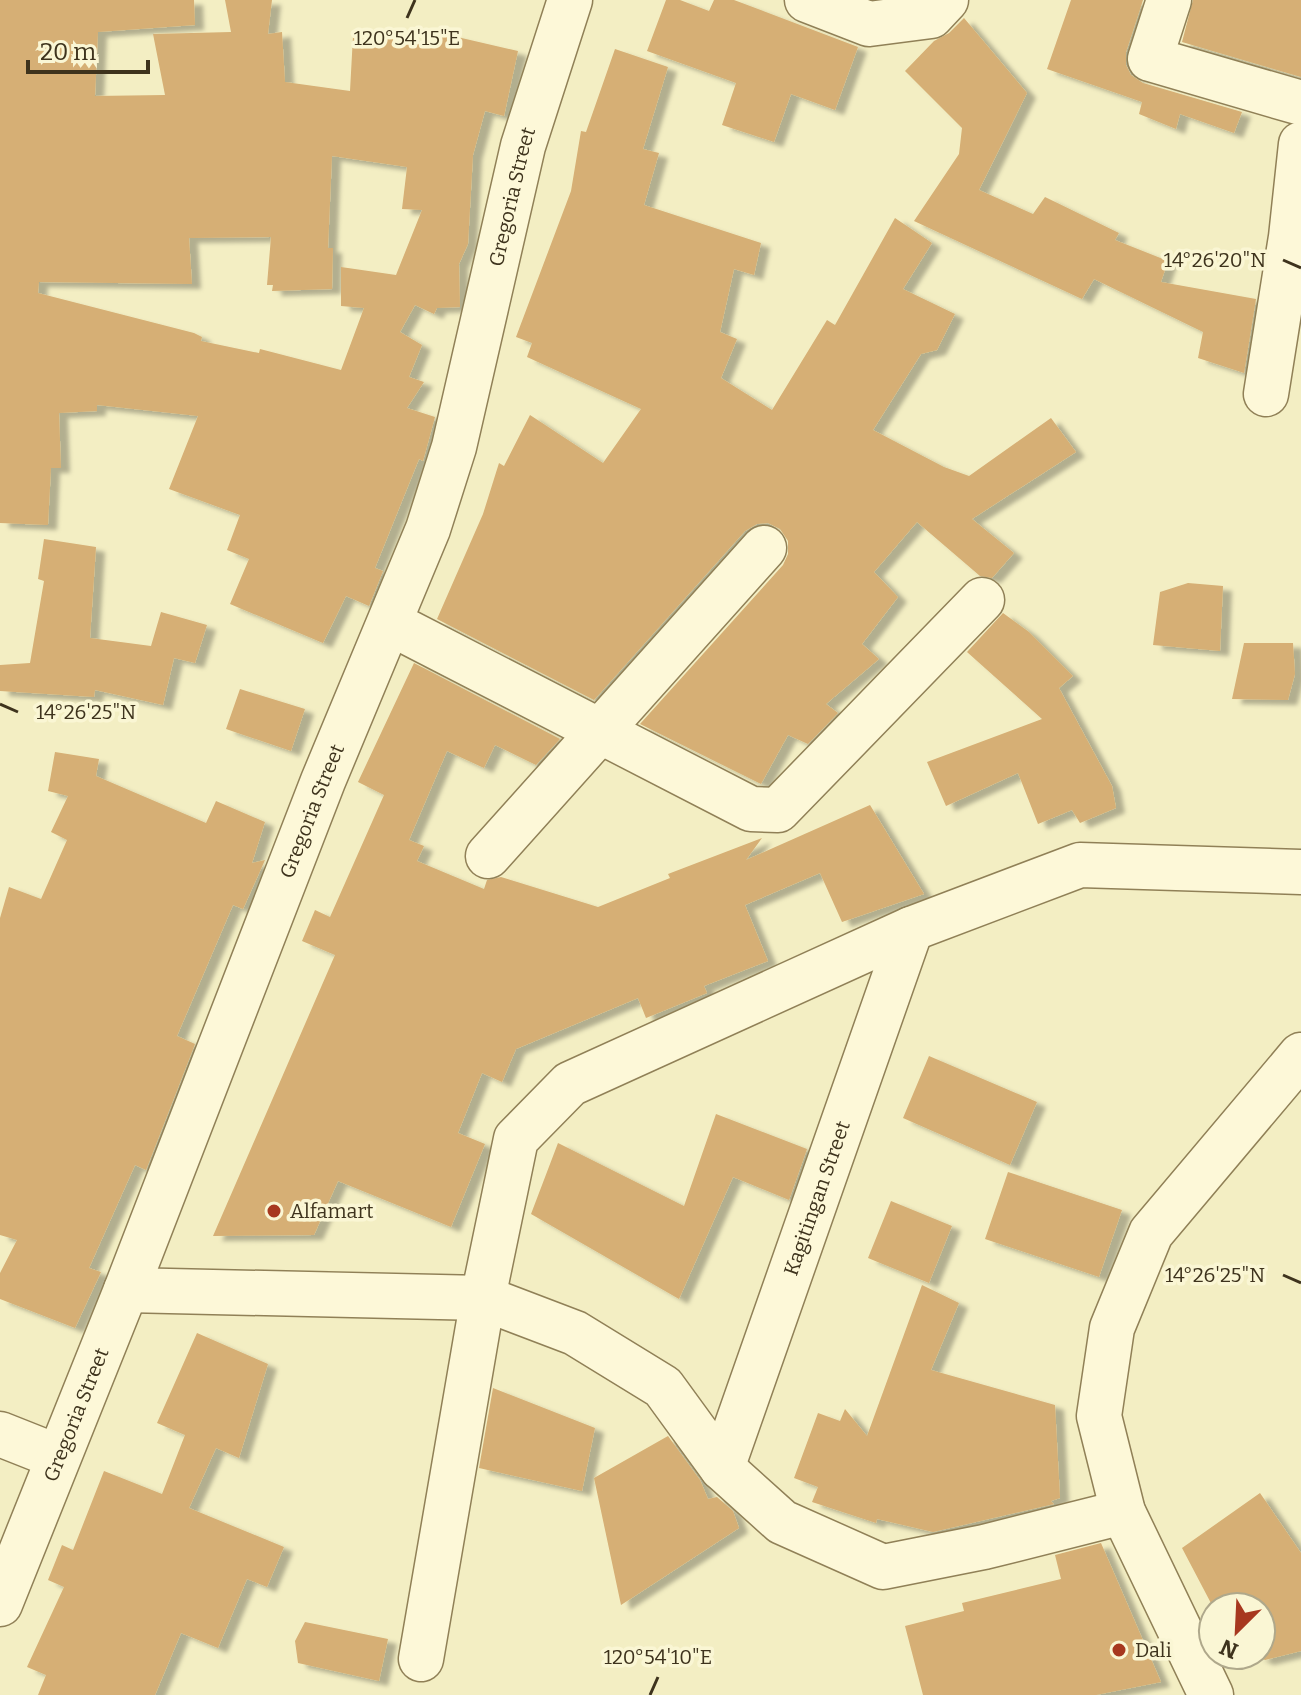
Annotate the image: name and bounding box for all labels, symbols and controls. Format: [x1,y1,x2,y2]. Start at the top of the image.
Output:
scale bar [28,24,148,74]
text: 120°54'15"E [354,26,460,50]
text: 20 m [40,38,96,66]
street label: Gregoria Street [484,124,540,269]
text: 14°26'20"N [1164,248,1266,272]
text: 14°26'25"N [36,700,136,724]
street label: Gregoria Street [275,740,349,882]
street label: Kagitingan Street [778,1118,855,1279]
place label: Alfamart [290,1199,374,1223]
marker: Alfamart [265,1202,283,1220]
text: 14°26'25"N [1165,1263,1265,1287]
street label: Gregoria Street [38,1344,114,1485]
north arrow [1197,1591,1277,1671]
text: N [1216,1633,1242,1665]
place label: Dali [1135,1638,1172,1662]
marker: Dali [1110,1641,1128,1659]
text: 120°54'10"E [604,1645,712,1669]

